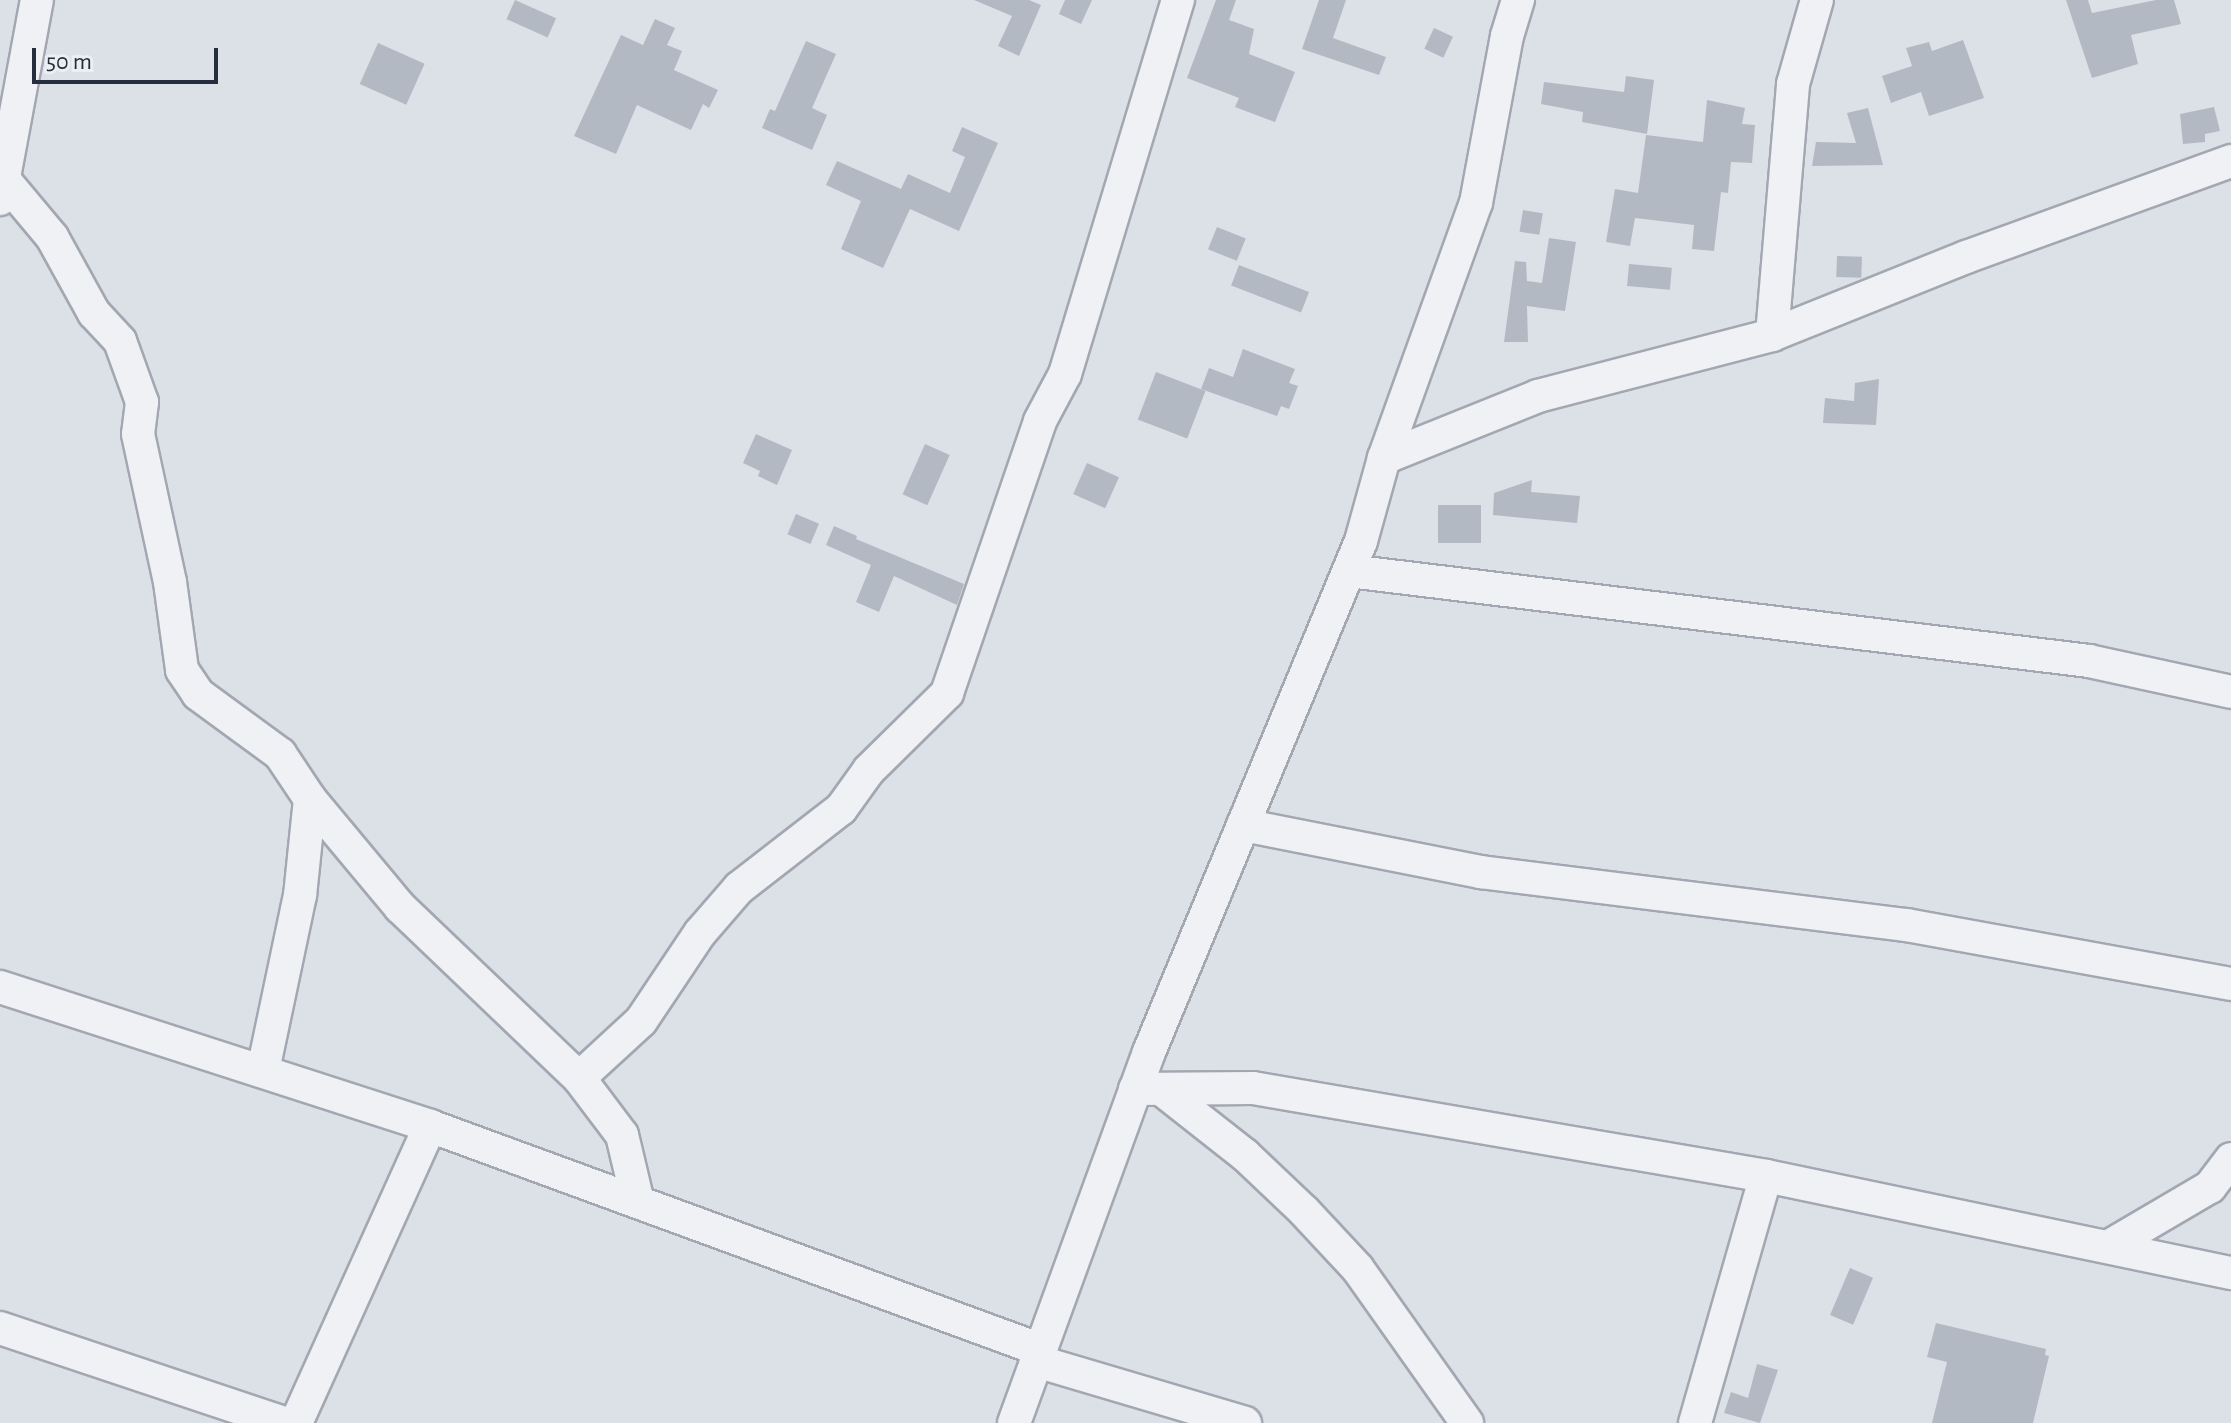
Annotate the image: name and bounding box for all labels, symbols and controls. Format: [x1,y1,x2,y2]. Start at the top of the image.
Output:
scale bar [36,32,222,82]
text: 50 m [46,50,92,74]

